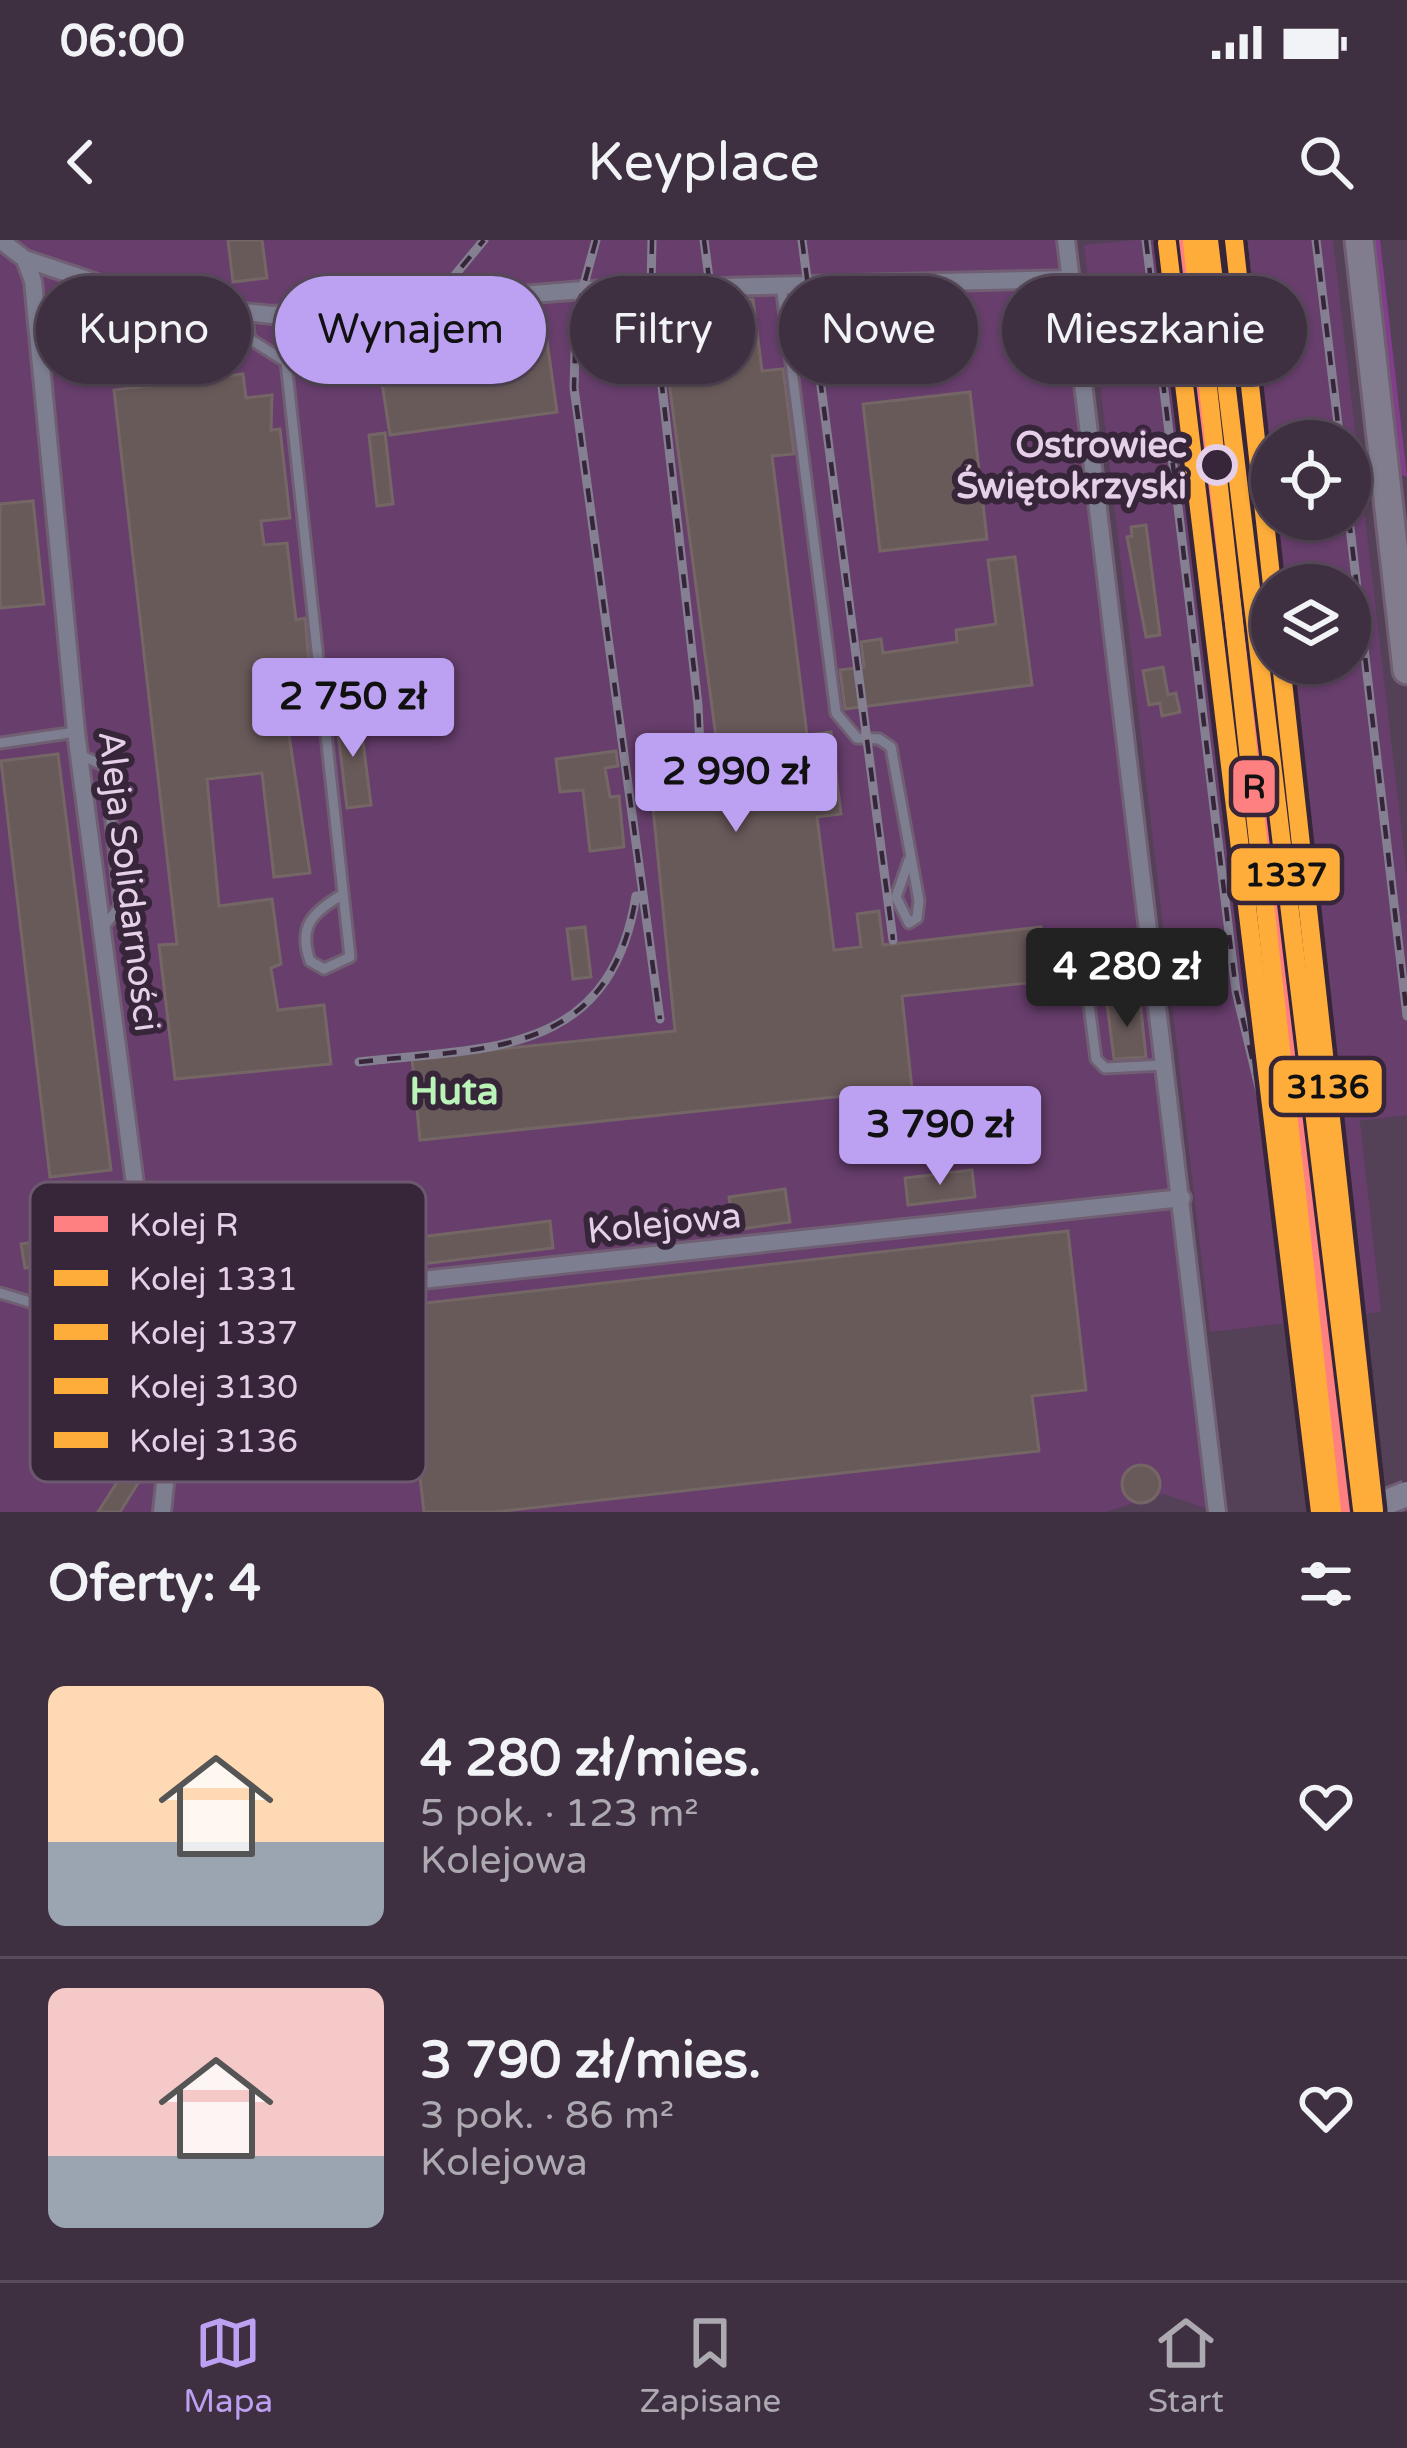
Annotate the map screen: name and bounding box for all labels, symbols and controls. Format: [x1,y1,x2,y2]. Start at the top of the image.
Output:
text: 06:00 [60,15,185,69]
icon: back [48,129,114,195]
icon: search [1293,129,1359,195]
text: Keyplace [587,130,820,195]
chip: Kupno [36,276,251,384]
chip: Wynajem [275,276,546,384]
chip: Filtry [570,276,755,384]
chip: Nowe [779,276,978,384]
chip: Mieszkanie [1002,276,1307,384]
map controls [1251,420,1371,684]
button: locate [1251,420,1371,540]
place label: Ostrowiec Świętokrzyski [956,424,1187,508]
marker: Ostrowiec Świętokrzyski [1198,446,1236,484]
button: layers [1251,564,1371,684]
pin: 2 750 zł [229,658,477,760]
text: 2 750 zł [279,673,427,720]
street label: Aleja Solidarności [89,728,168,1034]
pin: 2 990 zł [612,733,860,835]
text: 2 990 zł [662,748,810,795]
line badge: R [1231,758,1277,815]
text: R [1242,768,1266,807]
line badge: 1337 [1229,846,1342,903]
text: 1337 [1245,856,1327,895]
pin: 4 280 zł [1003,928,1251,1030]
text: 4 280 zł [1053,943,1201,990]
line badge: 3136 [1271,1058,1384,1115]
district label: Huta [409,1068,499,1115]
text: 3136 [1287,1068,1369,1107]
pin: 3 790 zł [816,1086,1064,1188]
text: 3 790 zł [866,1101,1014,1148]
legend [30,1182,426,1482]
street label: Kolejowa [585,1194,743,1253]
text: Kolej R [129,1206,239,1245]
text: Kolej 1331 [129,1260,298,1299]
text: Kolej 1337 [129,1314,298,1353]
text: Kolej 3130 [129,1368,298,1407]
text: Kolej 3136 [129,1422,298,1461]
icon: filters [1293,1551,1359,1617]
text: Oferty: 4 [48,1553,261,1615]
text: 4 280 zł/mies. [420,1728,761,1790]
icon: home [144,1734,288,1878]
icon: heart [1293,1773,1359,1839]
text: 5 pok. · 123 m² [420,1790,699,1837]
text: Kolejowa [420,1837,588,1884]
text: 3 790 zł/mies. [420,2030,761,2092]
icon: home [144,2036,288,2180]
icon: heart [1293,2075,1359,2141]
text: 3 pok. · 86 m² [420,2092,674,2139]
text: Kolejowa [420,2139,588,2186]
tab: Mapa [183,2310,273,2421]
tab: Zapisane [639,2310,781,2421]
tab: Start [1148,2310,1224,2421]

